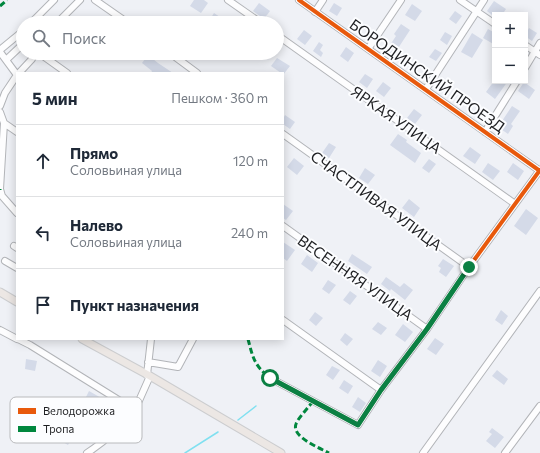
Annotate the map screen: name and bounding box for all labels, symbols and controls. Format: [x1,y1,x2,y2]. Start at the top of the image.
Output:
map controls [492,12,528,84]
button: + [492,12,528,48]
street label: БОРОДИНСКИЙ ПРОЕЗД [346,15,509,136]
search box [16,16,284,60]
icon: search [30,27,52,49]
text: Поиск [62,29,106,47]
button: − [492,48,528,84]
street label: ЯРКАЯ УЛИЦА [348,81,445,157]
text: 5 мин [32,88,78,109]
text: Пешком · 360 m [171,90,268,106]
text: Прямо [70,144,118,162]
street label: СЧАСТЛИВАЯ УЛИЦА [307,146,446,254]
icon: ahead [32,150,54,172]
text: 120 m [233,153,268,169]
text: Соловьиная улица [70,162,182,178]
text: Налево [70,216,123,234]
icon: left [32,222,54,244]
text: 240 m [231,225,268,241]
street label: ВЕСЕННЯЯ УЛИЦА [295,231,417,324]
text: Соловьиная улица [70,234,182,250]
route end [460,258,478,276]
icon: arrive [32,294,54,316]
text: Пункт назначения [70,296,199,314]
route start [261,369,279,387]
legend [10,397,142,443]
text: Велодорожка [43,404,115,417]
text: Тропа [43,422,74,435]

